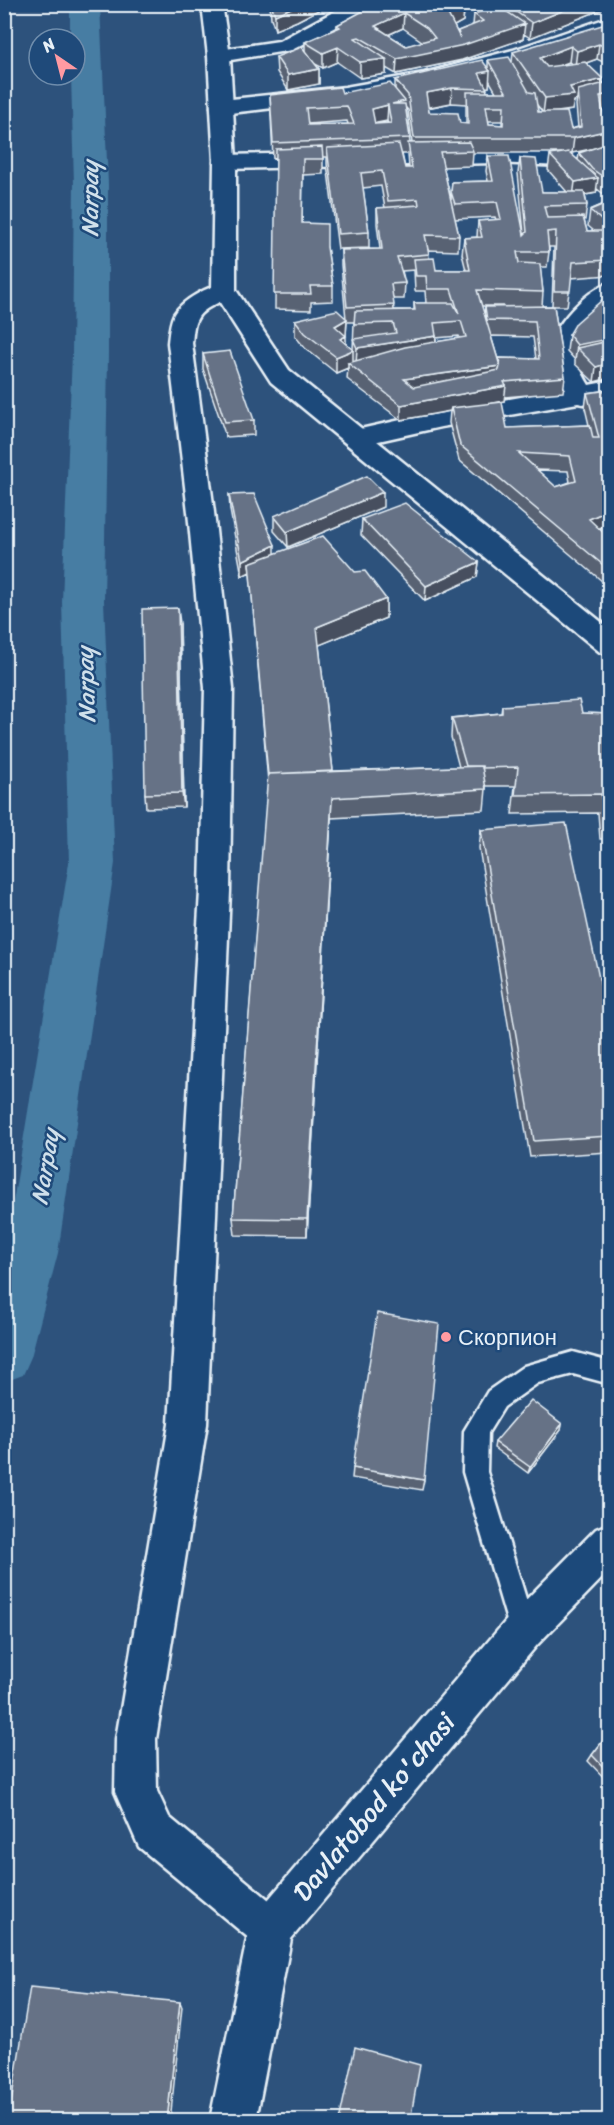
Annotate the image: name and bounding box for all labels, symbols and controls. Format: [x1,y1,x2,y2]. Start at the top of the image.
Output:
north arrow [27,27,87,87]
text: N [35,30,62,61]
water label: Narpay [69,158,111,237]
water label: Narpay [64,643,108,723]
water label: Narpay [18,1123,72,1208]
place label: Скорпион [458,1318,557,1357]
marker: Скорпион [439,1330,453,1344]
street label: Davlatobod ko'chasi [280,1700,469,1913]

